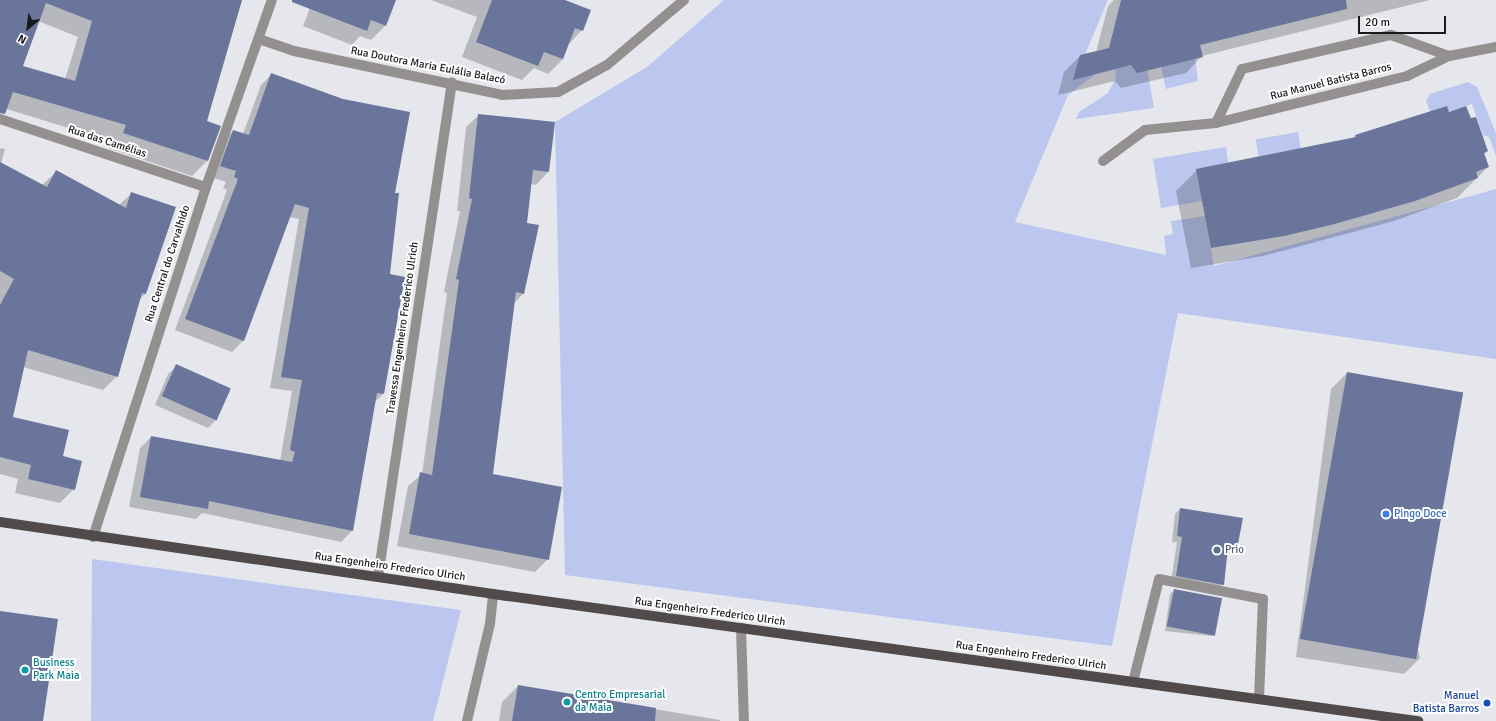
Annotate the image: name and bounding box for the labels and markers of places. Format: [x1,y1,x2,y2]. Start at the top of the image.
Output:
place label: Pingo Doce [1394,507,1447,521]
marker: Pingo Doce [1381,509,1391,519]
place label: Prio [1225,543,1244,557]
marker: Prio [1212,545,1222,555]
place label: Business Park Maia [33,657,80,683]
marker: Business Park Maia [20,665,30,675]
place label: Centro Empresarial da Maia [575,689,665,715]
place label: Manuel Batista Barros [1413,690,1479,716]
marker: Centro Empresarial da Maia [562,697,572,707]
marker: Manuel Batista Barros [1482,698,1492,708]

